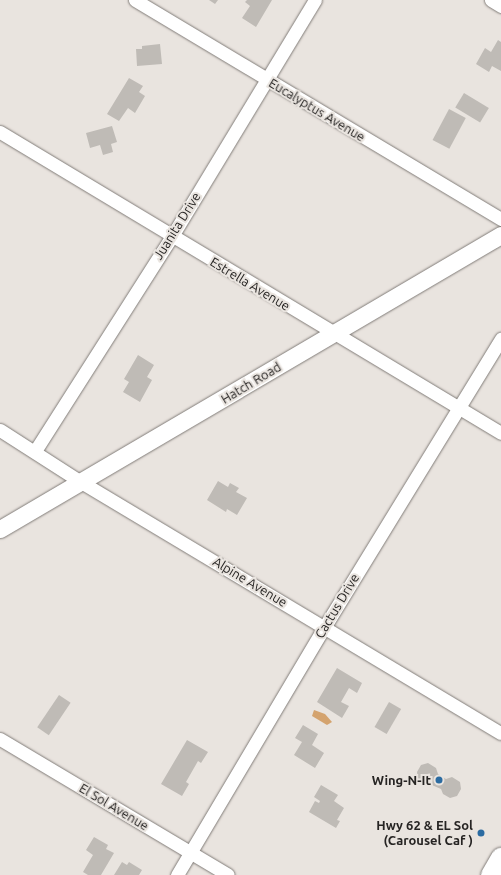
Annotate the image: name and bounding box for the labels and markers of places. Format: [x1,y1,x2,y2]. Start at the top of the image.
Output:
place label: Wing-N-It [372,772,431,788]
marker: Wing-N-It [434,775,444,785]
place label: Hwy 62 & EL Sol (Carousel Caf ) [376,818,473,849]
marker: Hwy 62 & EL Sol (Carousel Caf ) [476,828,486,838]

